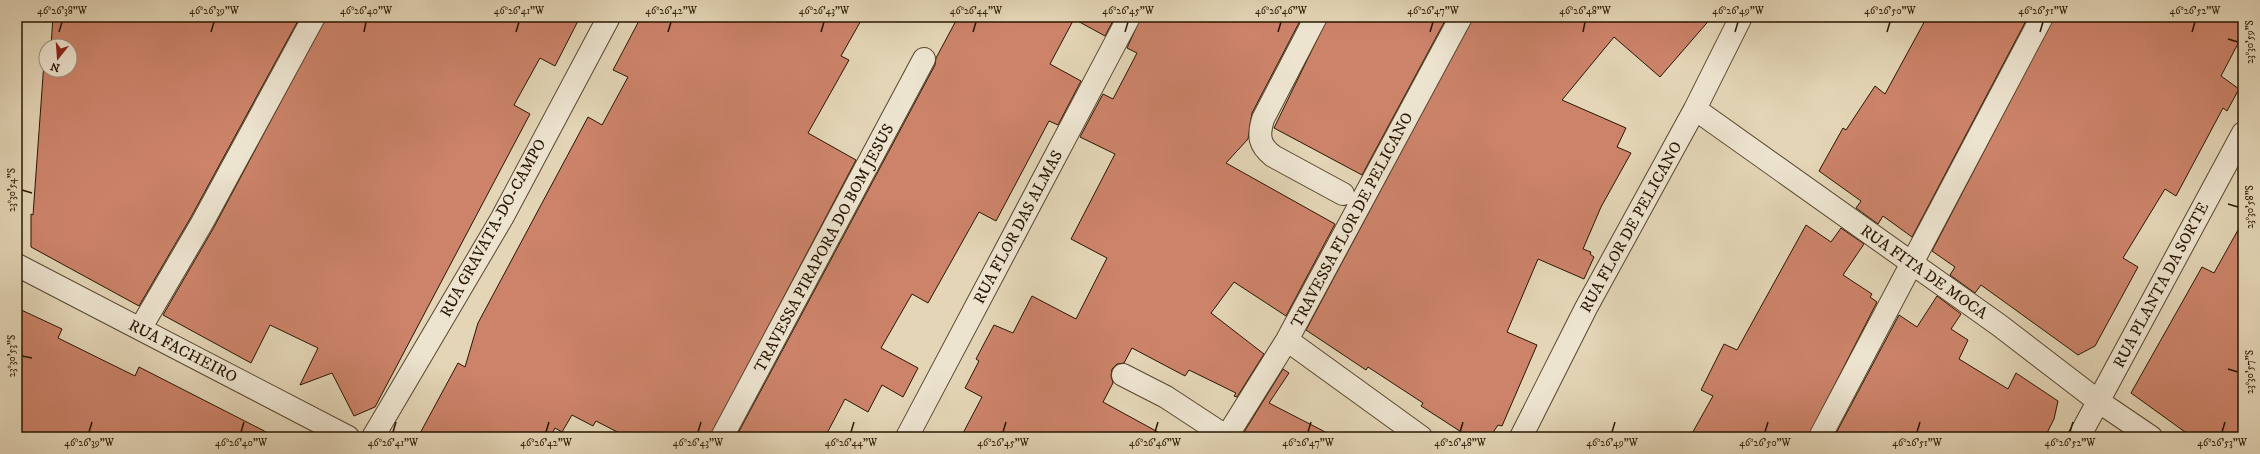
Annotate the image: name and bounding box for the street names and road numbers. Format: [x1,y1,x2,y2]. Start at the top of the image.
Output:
street label: TRAVESSA FLOR DE PELICANO [1287,109,1417,331]
street label: TRAVESSA PIRAPORA DO BOM JESUS [750,120,898,376]
street label: RUA GRAVATA-DO-CAMPO [436,135,550,321]
street label: RUA FLOR DE PELICANO [1576,138,1686,316]
street label: RUA FLOR DAS ALMAS [969,147,1067,307]
street label: RUA PLANTA DA SORTE [2109,199,2213,371]
street label: RUA FITA DE MOCA [1857,221,1992,324]
street label: RUA FACHEIRO [125,315,241,387]

